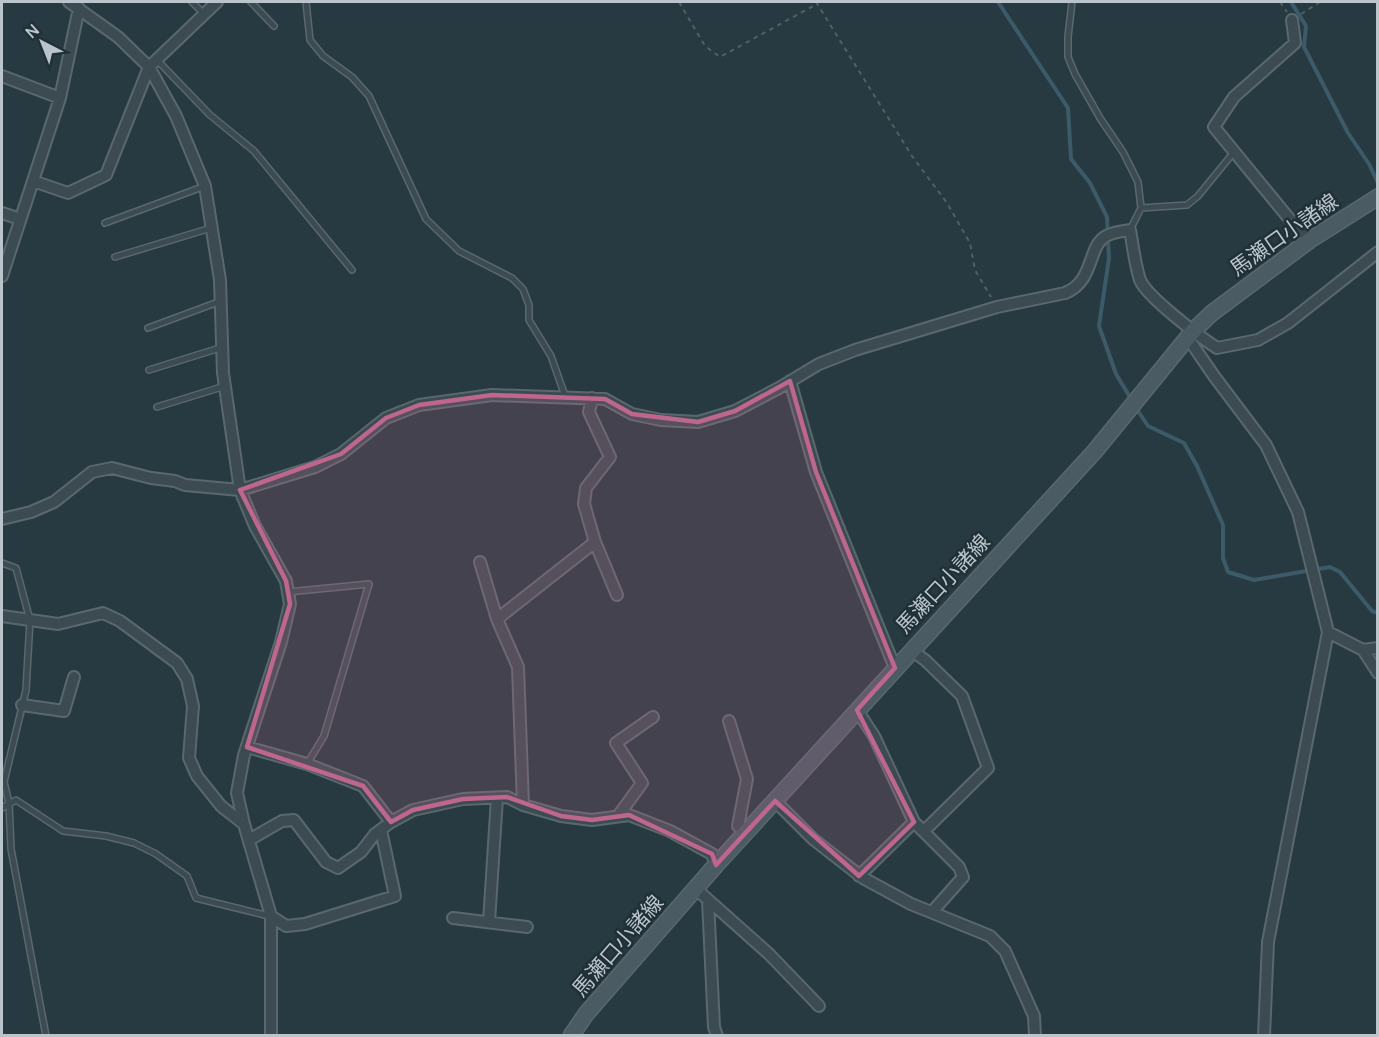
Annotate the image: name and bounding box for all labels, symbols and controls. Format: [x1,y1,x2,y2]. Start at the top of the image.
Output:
north arrow [12,12,72,72]
text: N [20,19,44,43]
street label: 馬瀬口小諸線 [1224,187,1343,282]
street label: 馬瀬口小諸線 [889,528,995,639]
street label: 馬瀬口小諸線 [565,889,669,1002]

